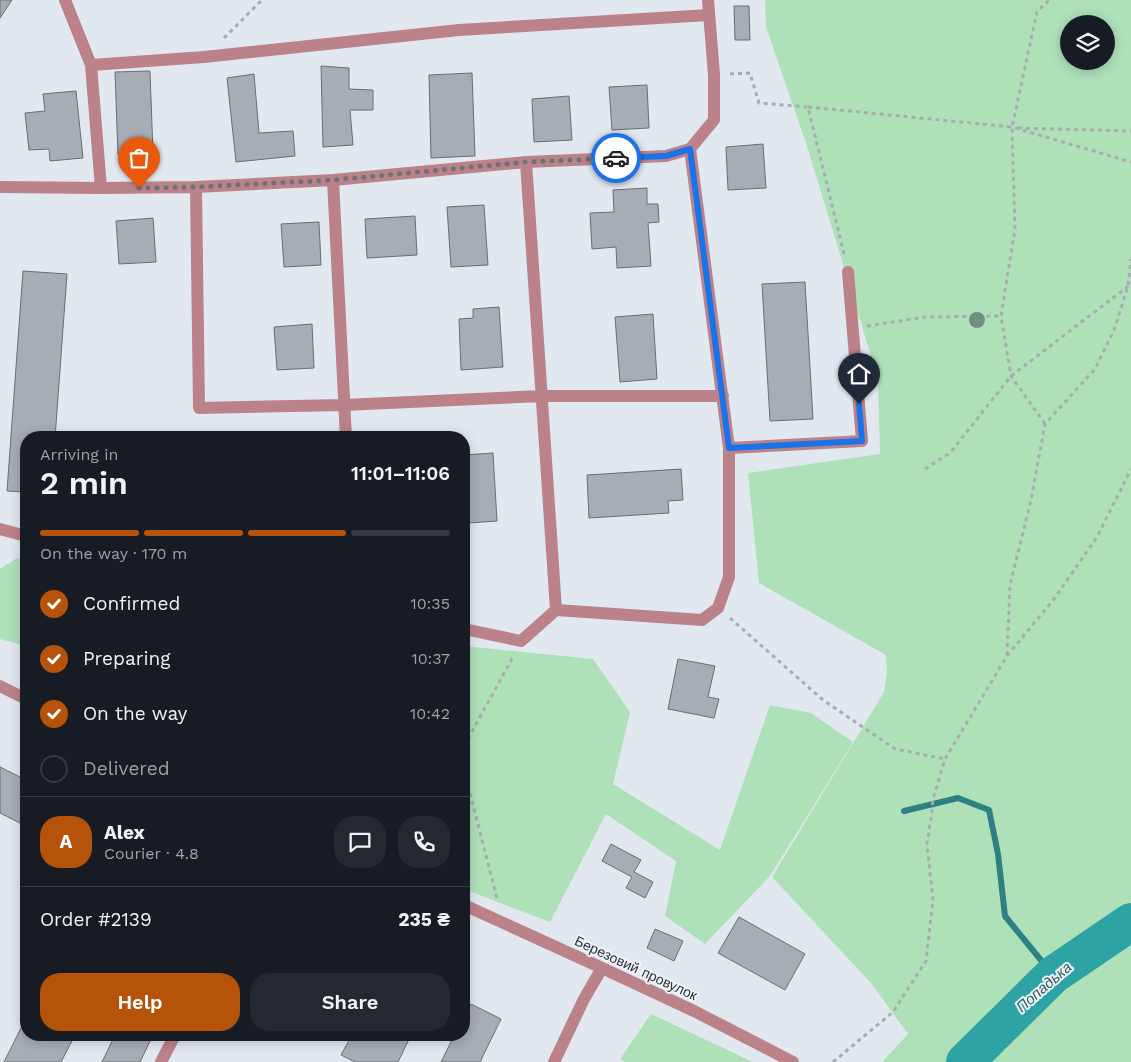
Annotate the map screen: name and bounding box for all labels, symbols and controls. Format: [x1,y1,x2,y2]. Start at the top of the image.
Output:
map controls [1060,15,1115,70]
button: layers [1060,15,1115,70]
courier [591,133,641,183]
pin [118,137,160,188]
icon: bag [125,144,153,172]
icon: car [602,144,630,172]
pin [838,353,880,404]
icon: home [845,360,873,388]
text: Arriving in [40,445,118,464]
text: 11:01–11:06 [351,462,450,485]
text: 2 min [40,464,128,502]
text: On the way · 170 m [40,544,187,563]
icon: check [40,590,68,618]
text: Confirmed [83,592,180,615]
text: 10:35 [410,594,450,613]
icon: check [40,645,68,673]
text: Preparing [83,647,170,670]
text: 10:37 [411,649,450,668]
icon: check [40,700,68,728]
text: On the way [83,702,187,725]
text: 10:42 [410,704,450,723]
text: Delivered [83,757,170,780]
button: chat [334,816,386,868]
button: phone [398,816,450,868]
text: Alex [104,821,145,844]
text: A [60,830,72,853]
text: Courier · 4.8 [104,844,199,863]
text: Order #2139 [40,908,152,931]
text: 235 ₴ [398,908,450,931]
street label: Березовий провулок [572,933,701,1004]
water label: Попадька [1013,958,1075,1016]
button: Help [40,973,240,1031]
button: Share [250,973,450,1031]

